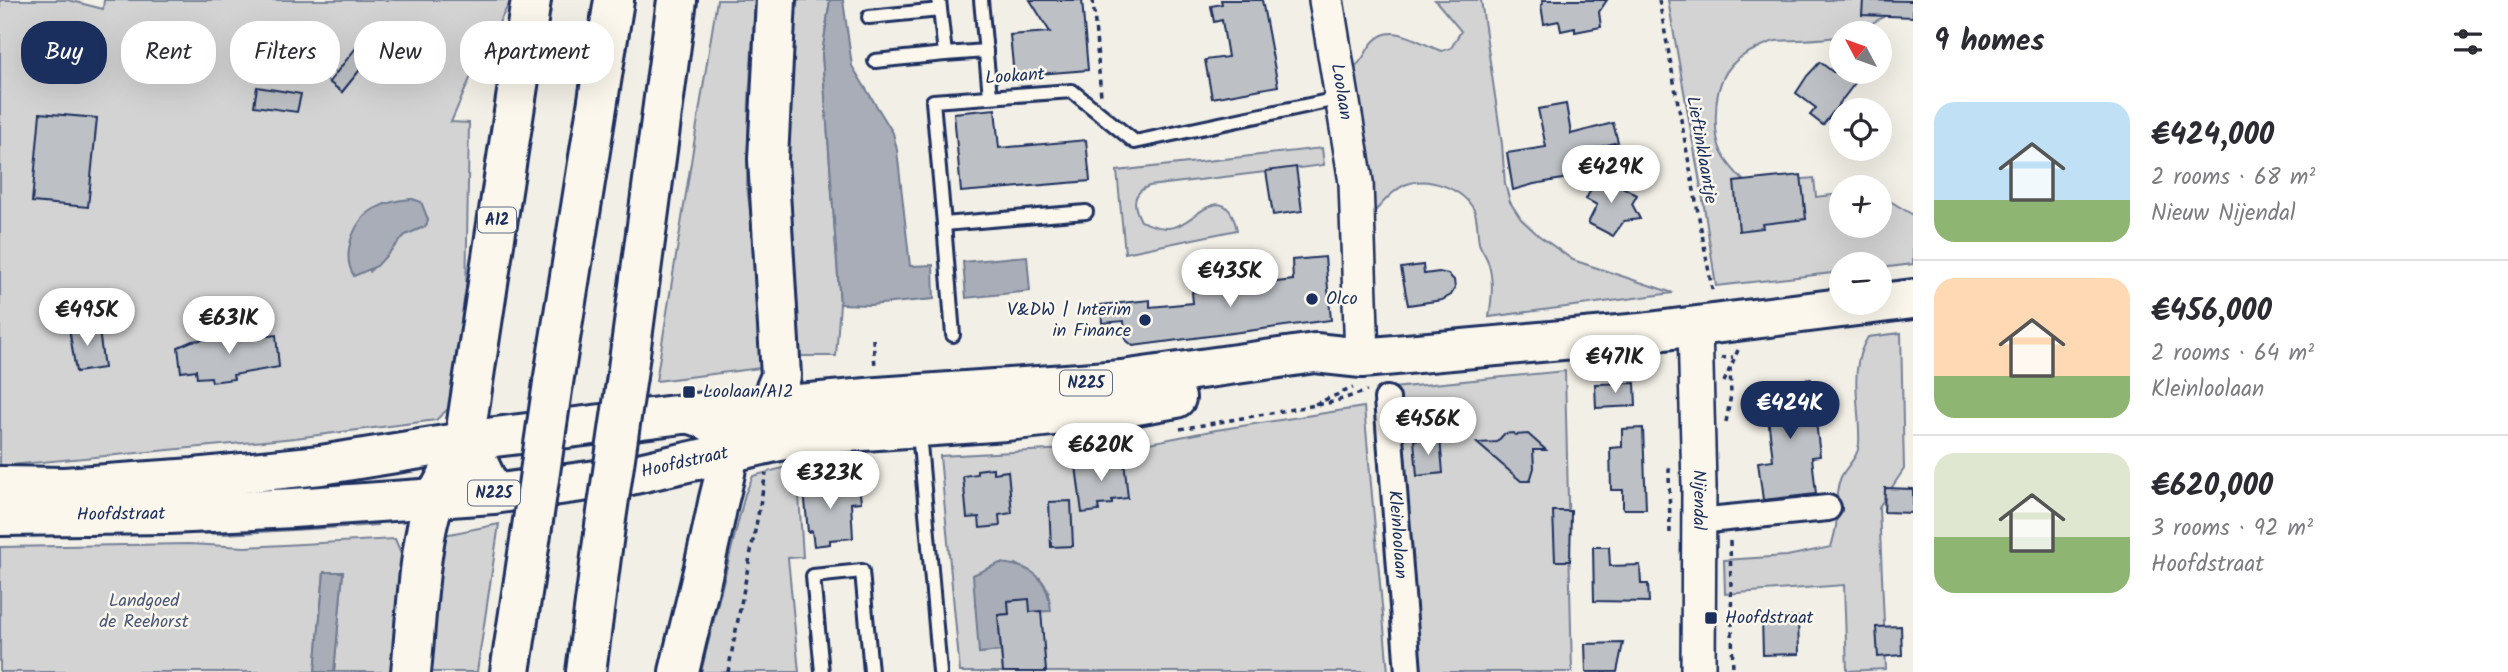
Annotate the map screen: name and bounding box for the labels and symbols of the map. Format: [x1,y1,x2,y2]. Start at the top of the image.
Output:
north arrow [1829,21,1892,84]
street label: Lookant [984,60,1047,94]
street label: Loolaan [1322,61,1360,122]
street label: Lieftinklaantje [1677,94,1725,206]
pin: €429K [1562,146,1660,205]
road number: A12 [478,208,516,232]
pin: €435K [1181,250,1279,309]
place label: Olco [1326,285,1358,314]
pin: €495K [38,288,136,348]
marker: Olco [1304,291,1320,307]
pin: €631K [180,296,278,356]
place label: V&DW | Interim in Finance [1007,296,1131,346]
marker: V&DW | Interim in Finance [1137,312,1153,328]
pin: €471K [1566,336,1664,395]
road number: N225 [1060,370,1112,396]
place label: Loolaan/A12 [703,378,793,407]
pin: €424K [1741,382,1839,441]
marker: Loolaan/A12 [681,384,697,400]
pin: €456K [1379,398,1477,457]
pin: €620K [1052,424,1150,483]
street label: Hoofdstraat [638,438,732,487]
pin: €323K [781,452,879,511]
street label: Nijendal [1684,469,1714,531]
road number: N225 [468,480,520,506]
street label: Kleinloolaan [1380,489,1415,580]
street label: Hoofdstraat [77,500,167,530]
park label: Landgoed de Reehorst [99,587,190,637]
place label: Hoofdstraat [1725,604,1815,633]
marker: Hoofdstraat [1703,610,1719,626]

